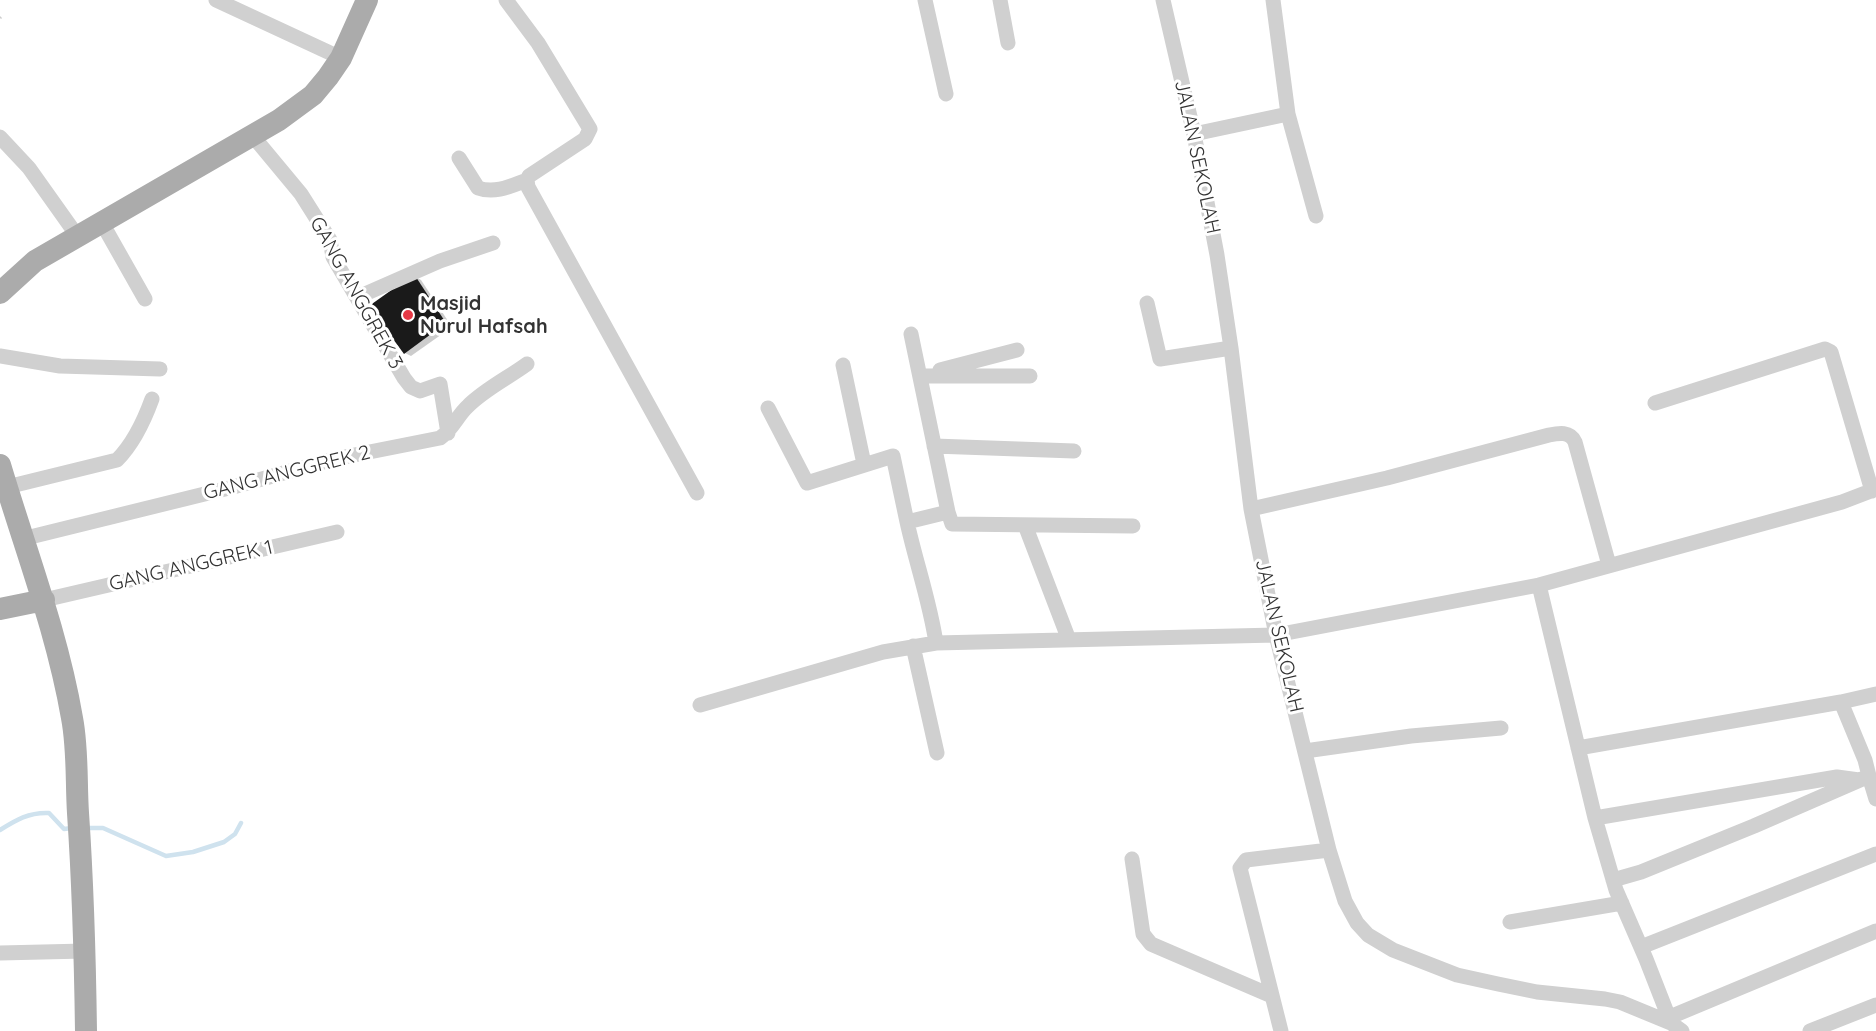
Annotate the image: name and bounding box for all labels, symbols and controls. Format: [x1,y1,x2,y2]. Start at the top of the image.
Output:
street label: JALAN SEKOLAH [1169,78,1225,236]
street label: GANG ANGGREK 3 [304,213,408,373]
place label: Masjid Nurul Hafsah [420,292,548,339]
marker: Masjid Nurul Hafsah [401,308,415,322]
street label: GANG ANGGREK 2 [201,441,373,505]
street label: GANG ANGGREK 1 [107,536,275,596]
street label: JALAN SEKOLAH [1250,557,1308,715]

